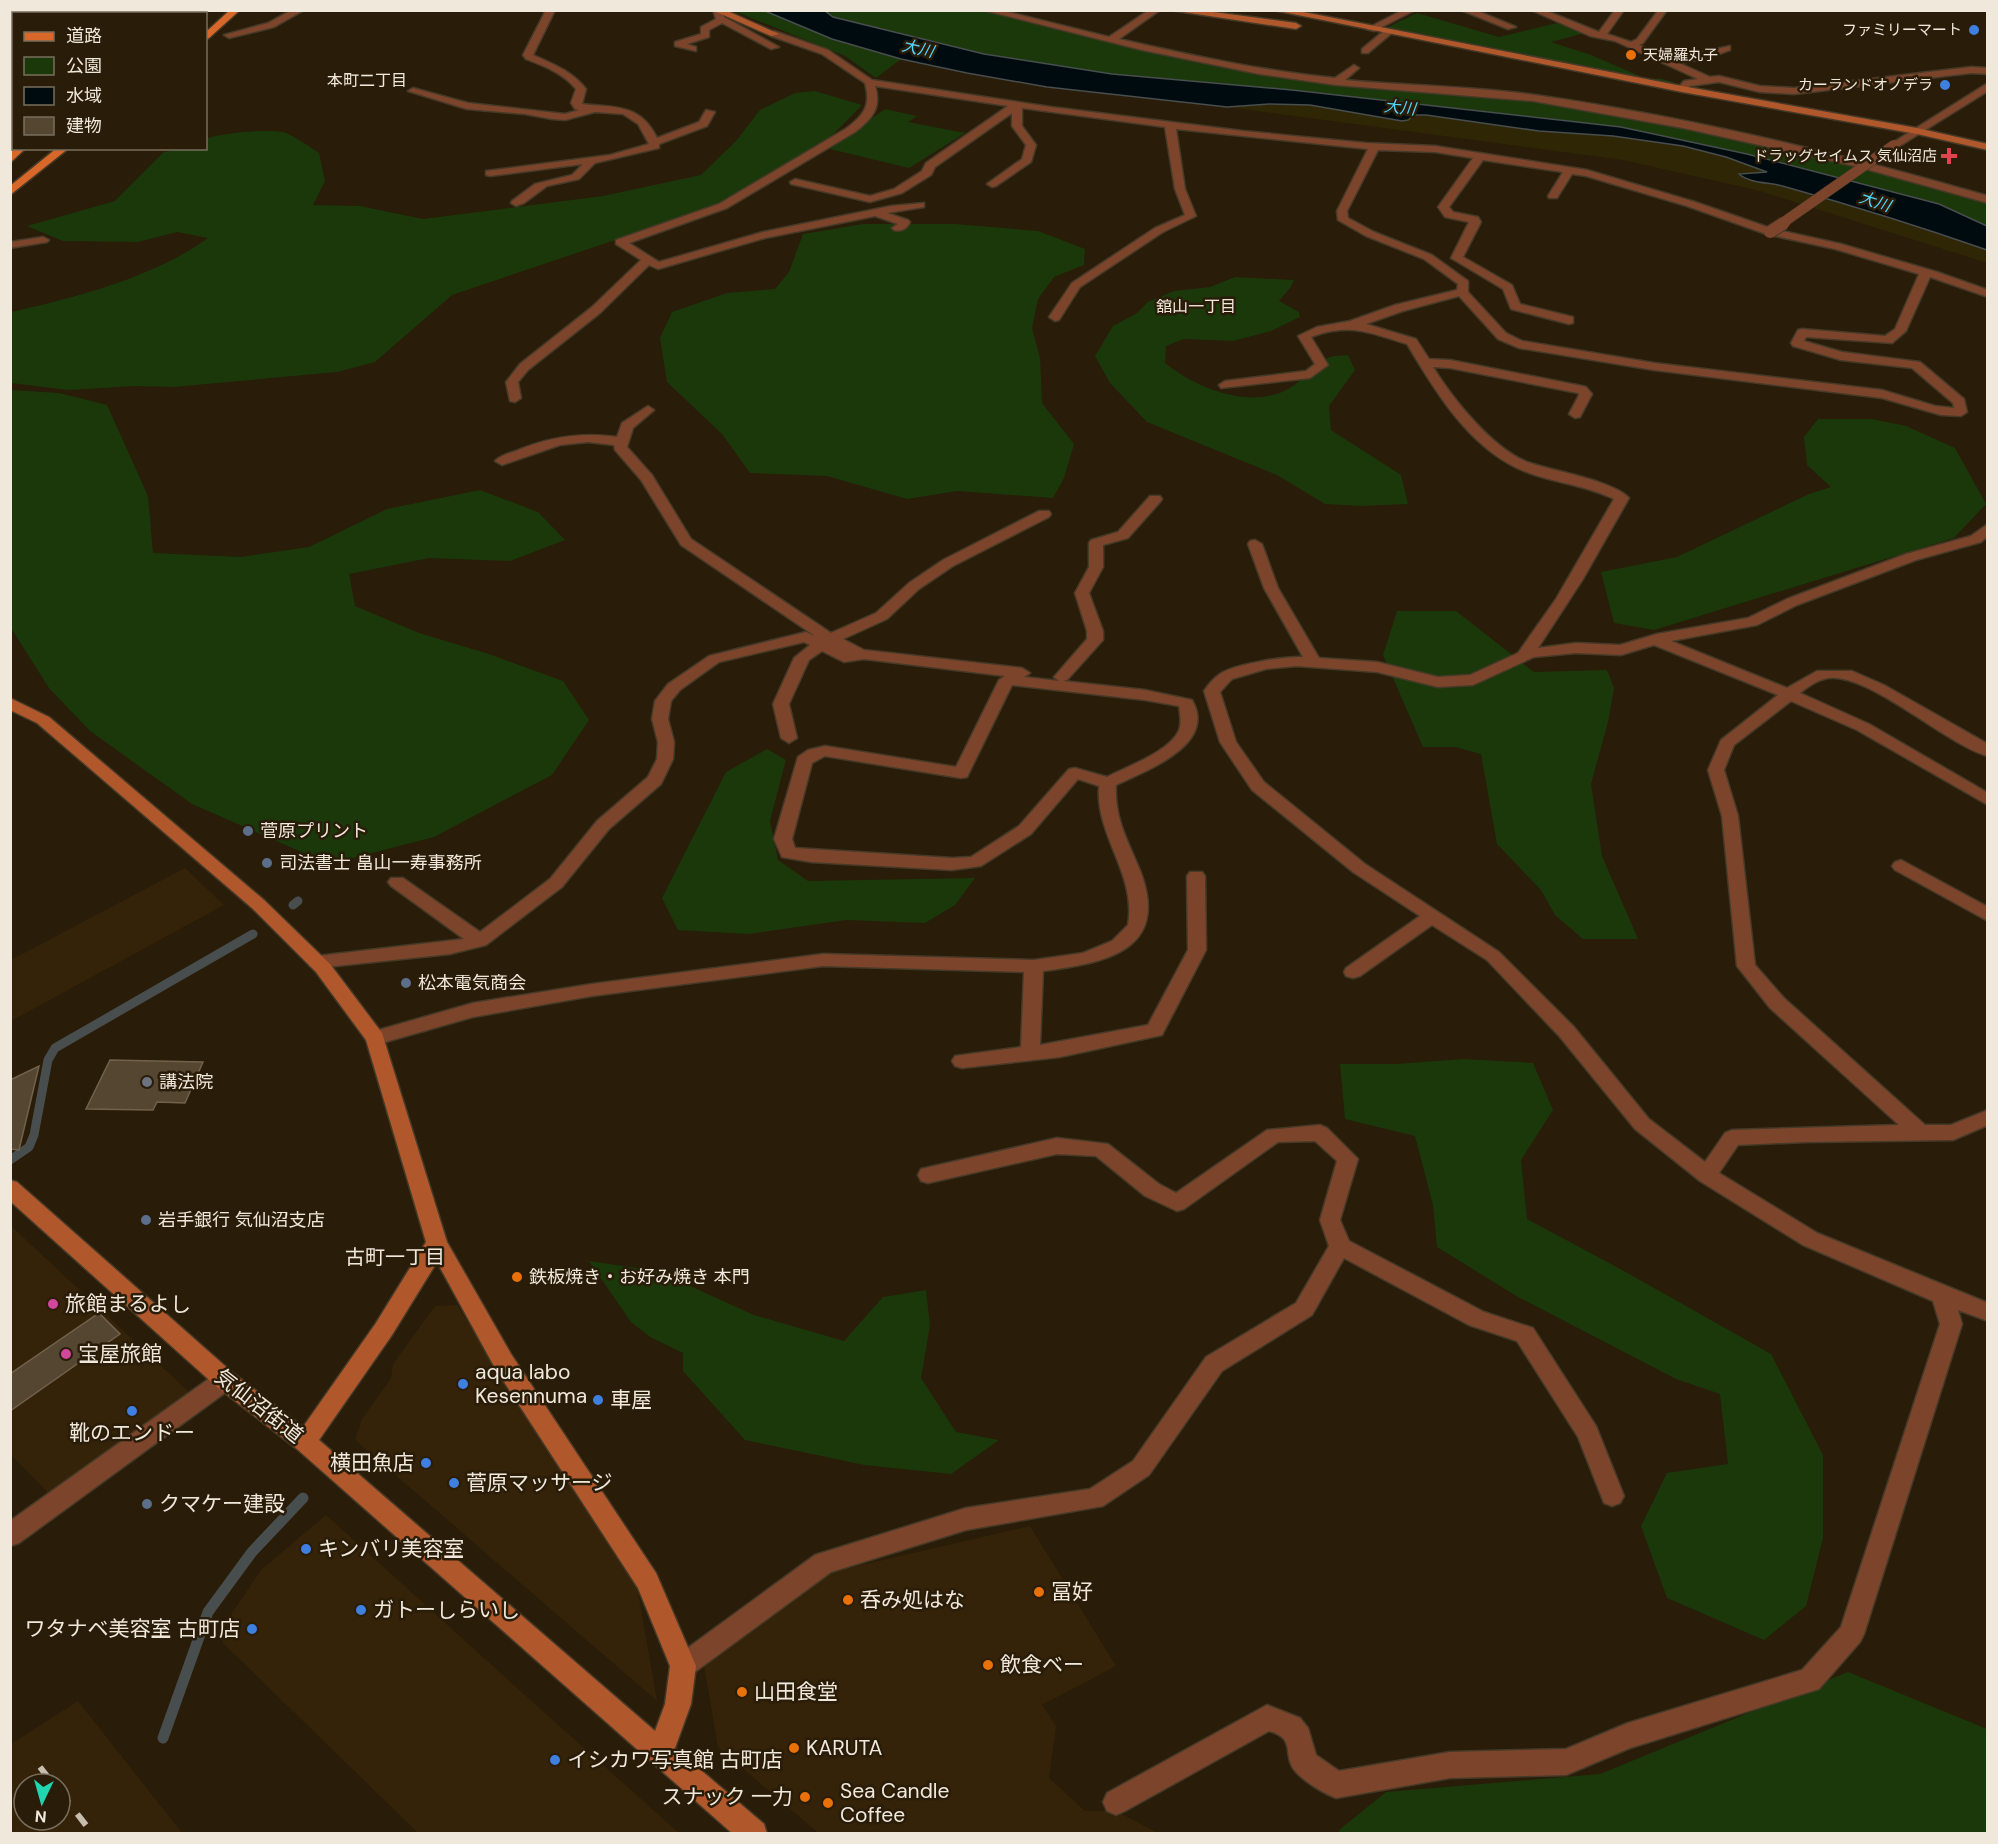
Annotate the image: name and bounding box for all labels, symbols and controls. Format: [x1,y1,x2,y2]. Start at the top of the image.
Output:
legend [12,12,207,150]
place label: ファミリーマート [1842,20,1962,40]
marker: ファミリーマート [1967,23,1981,37]
text: 道路 [66,24,102,48]
water label: 大川 [900,35,938,63]
place label: 天婦羅丸子 [1643,45,1718,65]
marker: 天婦羅丸子 [1624,48,1638,62]
text: 公園 [66,54,102,78]
district label: 本町二丁目 [327,70,407,91]
place label: カーランドオノデラ [1798,75,1933,95]
marker: カーランドオノデラ [1938,78,1952,92]
text: 水域 [66,84,102,108]
water label: 大川 [1383,95,1419,120]
text: 建物 [66,114,102,138]
place label: ドラッグセイムス 気仙沼店 [1753,146,1937,166]
marker: ドラッグセイムス 気仙沼店 [1942,149,1956,163]
water label: 大川 [1856,187,1895,217]
district label: 舘山一丁目 [1156,296,1236,317]
place label: 菅原プリント [260,819,368,843]
marker: 菅原プリント [241,824,255,838]
place label: 司法書士 畠山一寿事務所 [279,851,482,875]
marker: 司法書士 畠山一寿事務所 [260,856,274,870]
place label: 松本電気商会 [418,971,526,995]
marker: 松本電気商会 [399,976,413,990]
place label: 講法院 [159,1070,213,1094]
marker: 講法院 [140,1075,154,1089]
place label: 岩手銀行 気仙沼支店 [158,1208,325,1232]
marker: 岩手銀行 気仙沼支店 [139,1213,153,1227]
district label: 古町一丁目 [345,1244,445,1270]
place label: 鉄板焼き・お好み焼き 本門 [529,1265,750,1289]
marker: 鉄板焼き・お好み焼き 本門 [510,1270,524,1284]
place label: 旅館まるよし [65,1290,191,1318]
marker: 旅館まるよし [46,1297,60,1311]
place label: 宝屋旅館 [78,1340,162,1368]
marker: 宝屋旅館 [59,1347,73,1361]
place label: aqua labo Kesennuma [475,1358,587,1410]
street label: 気仙沼街道 [209,1363,309,1449]
marker: aqua labo Kesennuma [456,1377,470,1391]
place label: 車屋 [610,1386,652,1414]
marker: 車屋 [591,1393,605,1407]
marker: 靴のエンドー [125,1404,139,1418]
place label: 靴のエンドー [69,1419,195,1447]
place label: 横田魚店 [330,1449,414,1477]
marker: 横田魚店 [419,1456,433,1470]
place label: 菅原マッサージ [466,1469,613,1497]
marker: 菅原マッサージ [447,1476,461,1490]
place label: クマケー建設 [159,1490,285,1518]
marker: クマケー建設 [140,1497,154,1511]
place label: キンバリ美容室 [318,1535,464,1563]
marker: キンバリ美容室 [299,1542,313,1556]
place label: 冨好 [1051,1578,1093,1606]
marker: 冨好 [1032,1585,1046,1599]
place label: 呑み処はな [860,1586,965,1614]
marker: 呑み処はな [841,1593,855,1607]
place label: ガトーしらいし [373,1596,520,1624]
marker: ガトーしらいし [354,1603,368,1617]
place label: ワタナベ美容室 古町店 [24,1615,240,1643]
marker: ワタナベ美容室 古町店 [245,1622,259,1636]
place label: 飲食ベー [1000,1651,1084,1679]
marker: 飲食ベー [981,1658,995,1672]
place label: 山田食堂 [754,1678,838,1706]
marker: 山田食堂 [735,1685,749,1699]
place label: KARUTA [806,1734,883,1762]
marker: KARUTA [787,1741,801,1755]
place label: イシカワ写真館 古町店 [567,1746,783,1774]
marker: イシカワ写真館 古町店 [548,1753,562,1767]
north arrow [12,1772,72,1832]
place label: Sea Candle Coffee [840,1777,950,1829]
place label: スナック 一力 [661,1783,793,1811]
marker: スナック 一力 [798,1790,812,1804]
marker: Sea Candle Coffee [821,1796,835,1810]
text: N [34,1805,47,1827]

